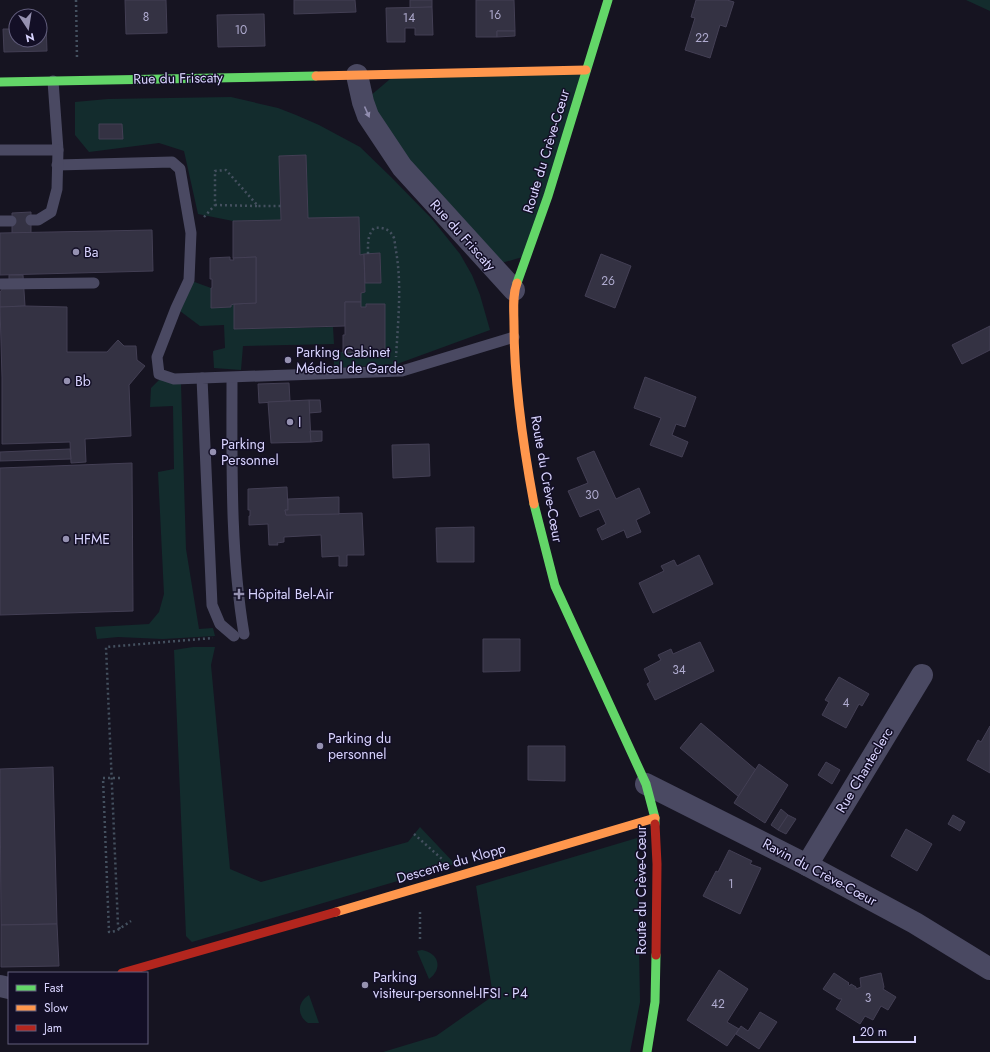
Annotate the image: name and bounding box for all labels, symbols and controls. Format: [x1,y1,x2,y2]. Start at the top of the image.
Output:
house number: 16 [489,6,501,24]
north arrow [8,8,48,48]
house number: 8 [143,8,149,26]
house number: 14 [403,9,415,27]
house number: 10 [235,21,247,39]
text: N [24,29,36,47]
house number: 22 [695,29,709,47]
street label: Rue du Friscaty [133,67,224,89]
street label: Route du Crève-Cœur [518,86,574,216]
one-way arrow [364,107,370,118]
street label: Rue du Friscaty [425,195,501,276]
place label: Ba [84,242,99,262]
marker: Ba [71,247,81,257]
house number: 26 [601,272,615,290]
place label: Parking Cabinet Médical de Garde [296,342,404,378]
marker: Parking Cabinet Médical de Garde [283,355,293,365]
place label: Bb [75,371,91,391]
marker: Bb [62,376,72,386]
place label: I [298,412,301,432]
street label: Route du Crève-Cœur [526,414,568,544]
marker: I [285,417,295,427]
place label: Parking Personnel [221,434,279,470]
marker: Parking Personnel [208,447,218,457]
house number: 30 [585,486,599,504]
place label: HFME [74,529,110,549]
marker: HFME [61,534,71,544]
place label: Hôpital Bel-Air [248,584,334,604]
marker: Hôpital Bel-Air [233,588,245,600]
house number: 34 [672,661,686,679]
house number: 4 [843,694,850,712]
street label: Rue Chanteclerc [831,723,897,817]
place label: Parking du personnel [328,728,391,764]
marker: Parking du personnel [315,741,325,751]
street label: Route du Crève-Cœur [631,825,651,954]
street label: Ravin du Crève-Cœur [759,833,881,911]
street label: Descente du Klopp [394,838,508,888]
house number: 1 [728,875,734,893]
place label: Parking visiteur-personnel-IFSI - P4 [373,967,528,1003]
legend [8,972,148,1044]
text: Fast [44,979,63,997]
marker: Parking visiteur-personnel-IFSI - P4 [360,980,370,990]
house number: 3 [865,989,872,1007]
house number: 42 [711,995,725,1013]
text: Slow [44,999,69,1017]
scale bar [854,1018,915,1044]
text: Jam [42,1019,62,1037]
text: 20 m [860,1023,887,1041]

